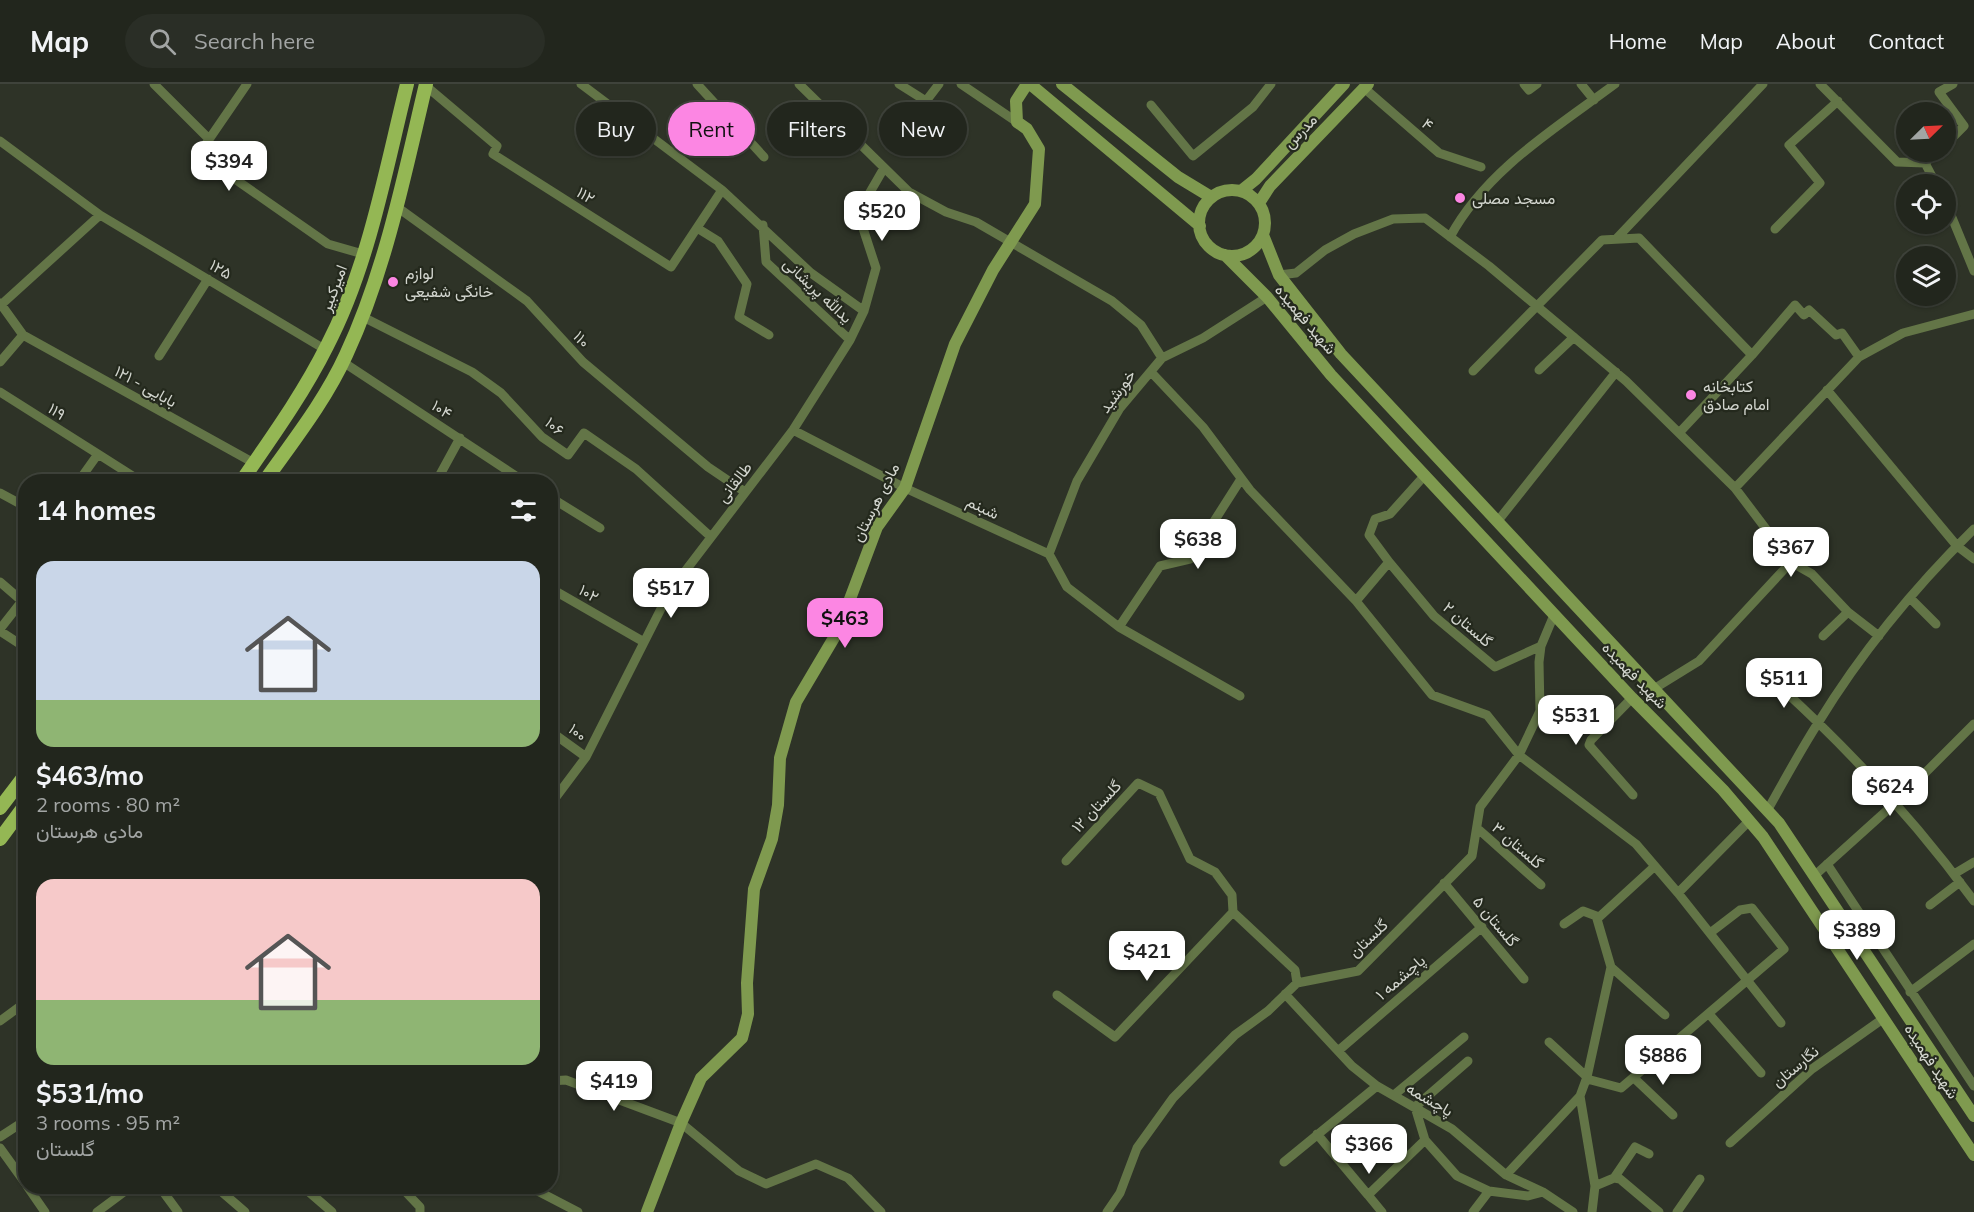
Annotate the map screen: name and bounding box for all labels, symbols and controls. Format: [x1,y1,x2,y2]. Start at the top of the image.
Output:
search box [125,14,545,68]
text: Map [30,24,89,59]
icon: search [146,25,179,58]
text: Search here [194,27,315,55]
text: Home [1609,28,1667,54]
text: Map [1700,28,1743,54]
text: About [1776,28,1835,54]
text: Contact [1868,28,1944,54]
chip: Buy [576,102,656,156]
chip: Rent [668,102,755,156]
chip: Filters [767,102,867,156]
chip: New [879,102,967,156]
north arrow [1896,102,1956,162]
map controls [1896,102,1956,306]
street label: مدرس [1279,110,1322,153]
street label: ۴ [1418,113,1438,135]
pin: $394 [193,141,265,192]
text: $394 [205,148,253,173]
button: locate [1896,174,1956,234]
street label: ۱۱۲ [573,182,599,208]
place label: مسجد مصلی [1472,188,1555,209]
pin: $520 [846,191,918,242]
marker: مسجد مصلی [1453,191,1467,205]
text: $520 [858,198,906,223]
button: layers [1896,246,1956,306]
street label: یدالله پریشانی [778,253,857,328]
street label: ۱۲۵ [206,255,236,283]
street label: امیرکبیر [315,262,352,316]
place label: لوازم خانگی شفیعی [405,263,493,302]
marker: لوازم خانگی شفیعی [386,275,400,289]
street label: شهید فهمیده [1270,280,1341,359]
street label: ۱۱۰ [569,326,595,352]
street label: بابایی - ۱۲۱ [111,361,181,412]
street label: خورشید [1094,365,1141,417]
place label: کتابخانه امام صادق [1703,376,1769,415]
marker: کتابخانه امام صادق [1684,388,1698,402]
street label: ۱۰۴ [428,395,456,423]
street label: ۱۱۹ [45,398,69,424]
street label: ۱۰۶ [541,412,569,440]
street label: طالقانی [712,457,757,507]
street label: مادی هرستان [847,459,904,545]
street label: شبنم [963,491,1002,524]
text: 14 homes [36,494,156,527]
icon: filters [507,494,540,527]
pin: $638 [1162,519,1234,570]
text: $638 [1174,526,1222,551]
pin: $367 [1755,527,1827,578]
text: $367 [1767,534,1815,559]
pin: $517 [635,568,707,619]
text: $517 [647,575,695,600]
street label: ۱۰۲ [575,579,603,607]
street label: گلستان ۲ [1439,597,1497,651]
pin: $463 [809,598,881,649]
icon: home [234,600,342,708]
text: $463 [821,605,869,630]
street label: شهید فهمیده [1597,637,1672,713]
pin: $511 [1748,658,1820,709]
text: $511 [1760,665,1808,690]
pin: $531 [1540,695,1612,746]
text: $531 [1552,702,1600,727]
street label: ۱۰۰ [565,719,591,745]
text: $463/mo [36,759,144,792]
pin: $624 [1854,766,1926,817]
text: $624 [1866,773,1914,798]
street label: گلستان ۱۲ [1067,776,1125,836]
text: 2 rooms · 80 m² [36,792,180,817]
street label: گلستان ۳ [1488,817,1548,873]
text: مادی هرستان [36,818,143,843]
street label: گلستان ۵ [1469,891,1523,951]
pin: $389 [1821,910,1893,961]
street label: گلستان [1344,915,1392,961]
text: $389 [1833,917,1881,942]
icon: home [234,918,342,1026]
pin: $421 [1111,931,1183,982]
text: $421 [1123,938,1171,963]
street label: پاچشمه ۱ [1371,950,1430,1006]
street label: شهید فهمیده [1900,1020,1964,1103]
pin: $886 [1627,1035,1699,1086]
street label: نگارستان [1768,1041,1823,1092]
text: $886 [1639,1042,1687,1067]
pin: $419 [578,1061,650,1112]
text: $419 [590,1068,638,1093]
text: $531/mo [36,1077,144,1110]
street label: پاچشمه [1402,1078,1457,1122]
text: 3 rooms · 95 m² [36,1110,180,1135]
pin: $366 [1333,1124,1405,1175]
text: $366 [1345,1131,1393,1156]
text: گلستان [36,1136,95,1161]

